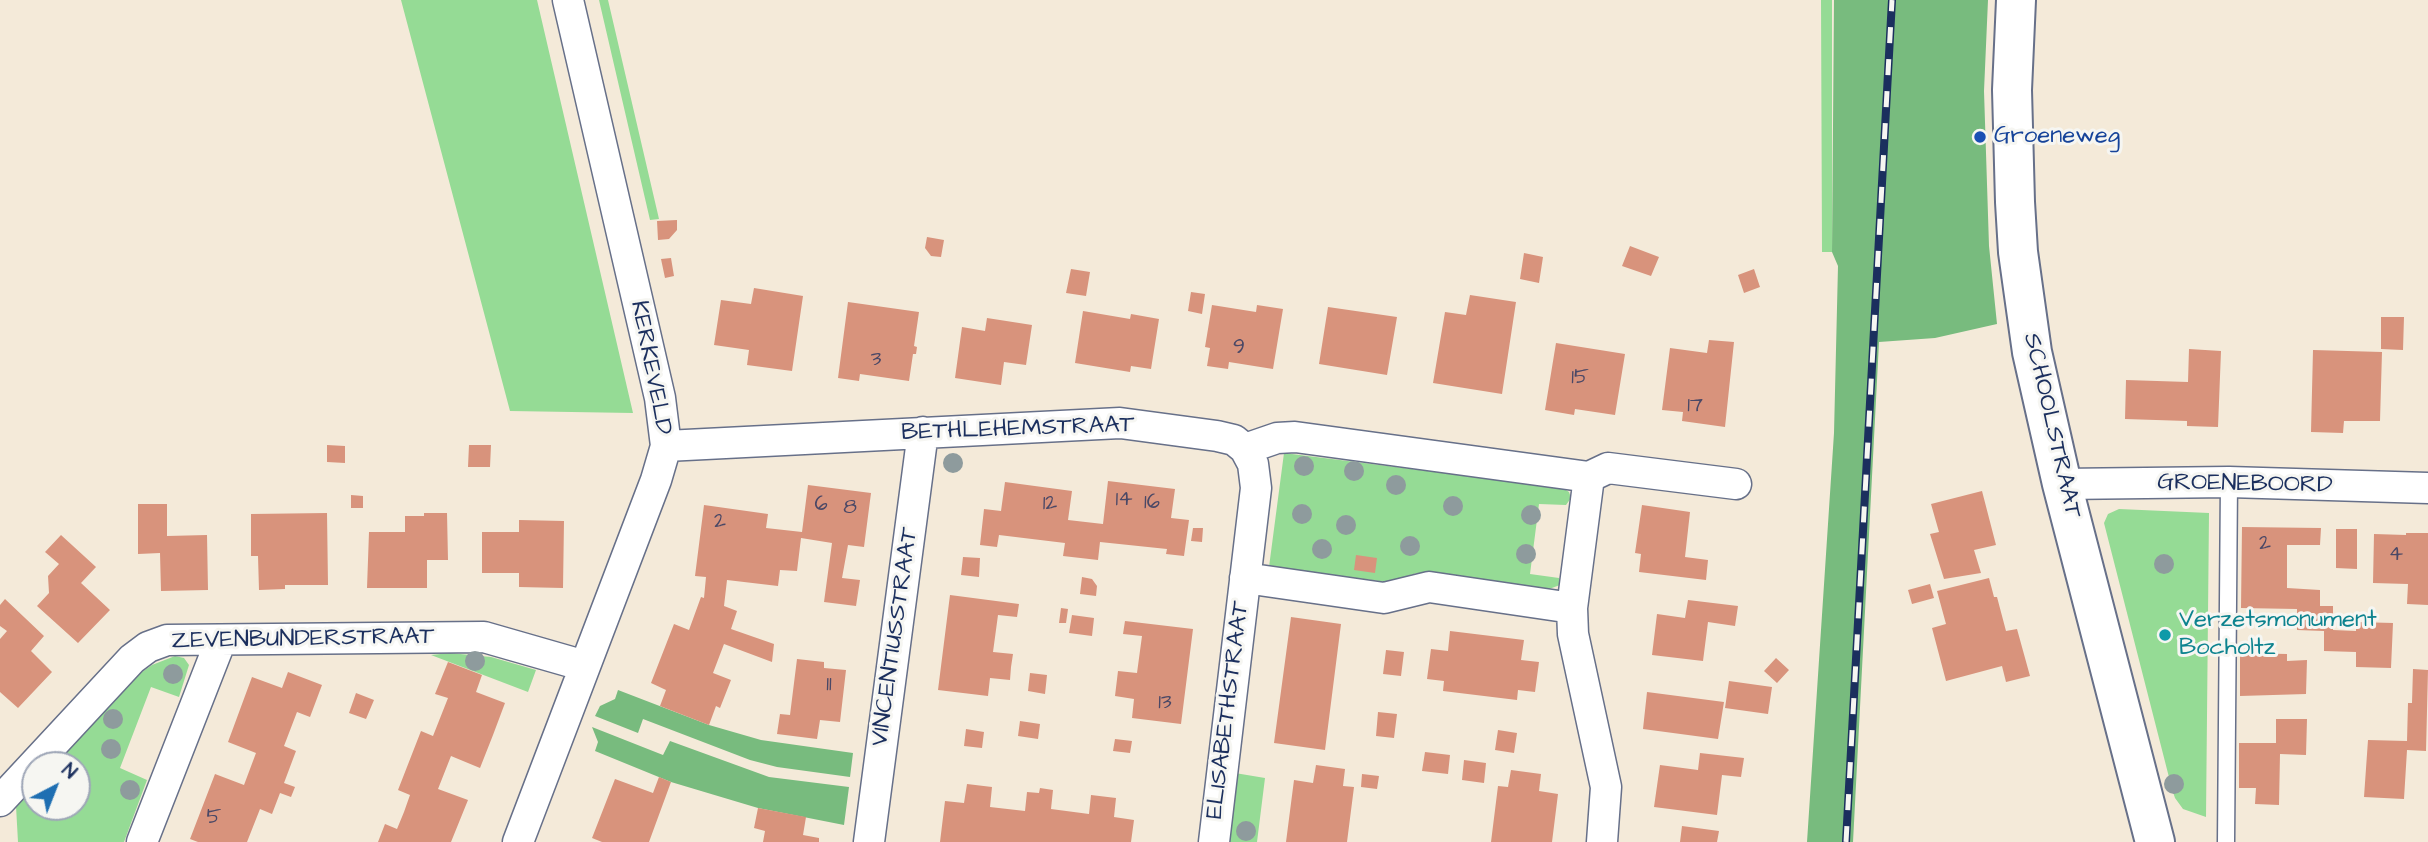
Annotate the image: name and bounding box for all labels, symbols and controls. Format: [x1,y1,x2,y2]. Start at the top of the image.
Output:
place label: Groeneweg [1994,123,2120,151]
marker: Groeneweg [1972,129,1988,145]
street label: KERKEVELD [623,298,677,438]
street label: SCHOOLSTRAAT [2016,331,2086,521]
house number: 9 [1233,336,1245,362]
house number: 3 [871,348,881,374]
house number: 15 [1571,366,1589,392]
house number: 17 [1687,394,1703,420]
street label: BETHLEHEMSTRAAT [901,412,1135,448]
street label: GROENEBOORD [2157,469,2333,501]
house number: 14 [1116,488,1132,514]
house number: 16 [1144,491,1160,517]
house number: 12 [1043,492,1057,518]
house number: 6 [814,493,828,519]
house number: 8 [843,496,857,522]
house number: 2 [714,510,726,536]
street label: VINCENTIUSSTRAAT [866,526,926,748]
house number: 2 [2259,532,2271,558]
house number: 4 [2389,543,2403,569]
street label: ELISABETHSTRAAT [1201,599,1257,821]
place label: Verzetsmonument Bocholtz [2179,607,2377,663]
street label: ZEVENBUNDERSTRAAT [171,623,435,657]
marker: Verzetsmonument Bocholtz [2157,627,2173,643]
house number: 11 [826,673,832,699]
house number: 13 [1158,691,1172,717]
north arrow [21,751,91,821]
text: N [56,757,83,786]
house number: 5 [207,806,221,832]

